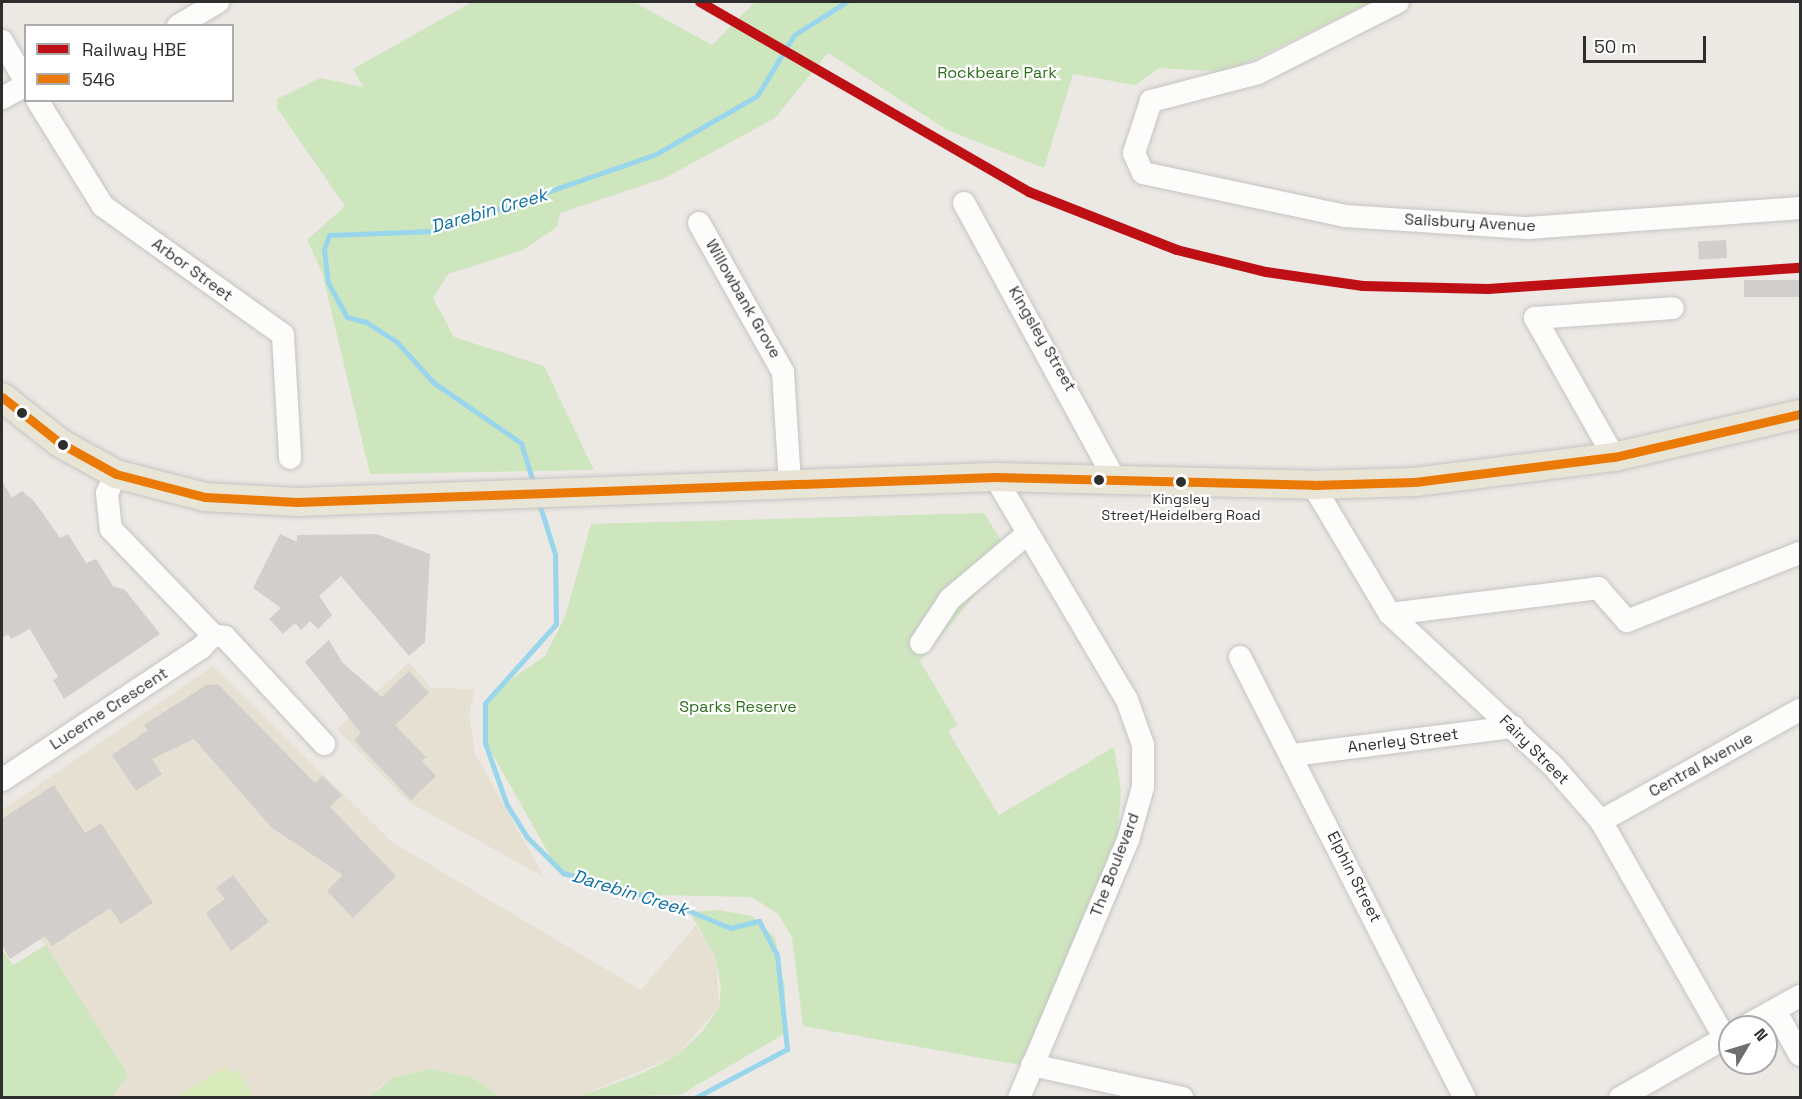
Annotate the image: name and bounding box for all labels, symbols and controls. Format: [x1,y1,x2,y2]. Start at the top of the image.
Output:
legend [24,24,234,102]
scale bar [1586,24,1709,62]
text: 50 m [1594,35,1636,58]
text: Railway HBE [82,38,186,61]
park label: Rockbeare Park [937,63,1057,83]
text: 546 [82,68,115,91]
water label: Darebin Creek [428,184,550,238]
street label: Salisbury Avenue [1404,210,1536,236]
street label: Arbor Street [148,234,236,306]
street label: Willowbank Grove [701,236,785,362]
street label: Kingsley Street [1004,283,1080,395]
unlabelled marker [16,407,28,419]
unlabelled marker [57,439,69,451]
unlabelled marker [1093,474,1105,486]
marker: Kingsley Street/Heidelberg Road [1175,476,1187,488]
place label: Kingsley Street/Heidelberg Road [1102,491,1260,524]
street label: Lucerne Crescent [46,664,172,754]
park label: Sparks Reserve [679,697,797,717]
street label: Fairy Street [1495,711,1573,789]
street label: Anerley Street [1346,725,1460,757]
street label: Central Avenue [1646,728,1756,802]
street label: The Boulevard [1086,810,1144,920]
street label: Elphin Street [1323,828,1385,926]
water label: Darebin Creek [569,865,691,921]
north arrow [1718,1015,1778,1075]
text: N [1749,1024,1773,1046]

